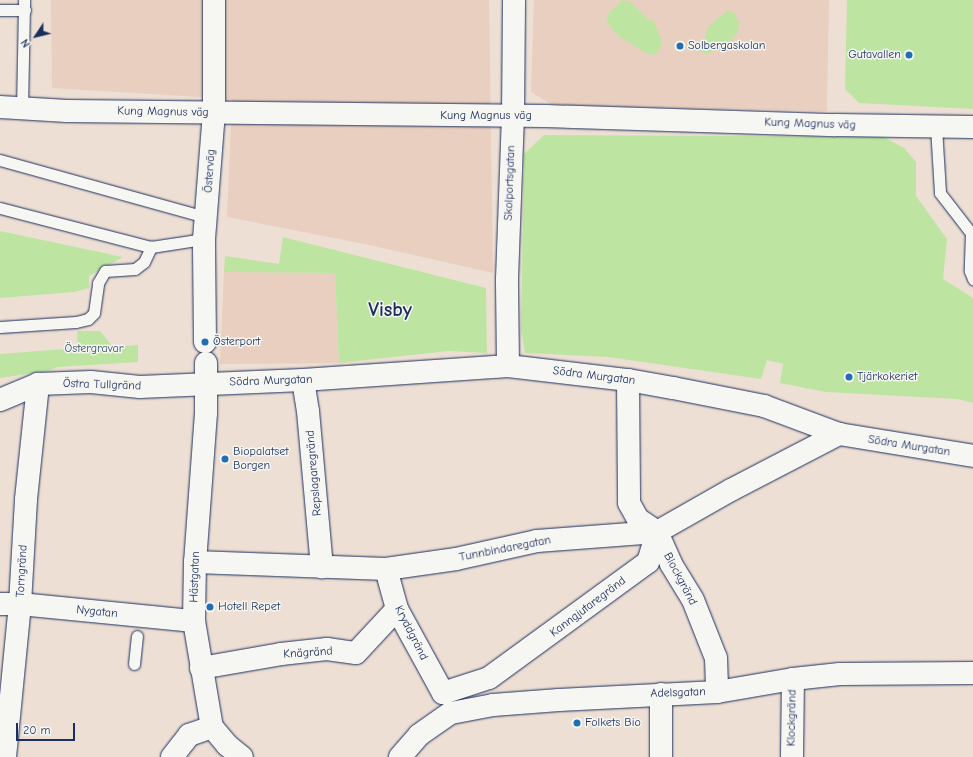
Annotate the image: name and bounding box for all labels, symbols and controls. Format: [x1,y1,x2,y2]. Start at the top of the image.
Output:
north arrow [16,16,56,56]
text: N [18,36,33,50]
place label: Solbergaskolan [688,39,765,53]
marker: Solbergaskolan [675,41,685,51]
place label: Gutavallen [848,48,901,62]
marker: Gutavallen [904,50,914,60]
street label: Kung Magnus väg [117,104,209,120]
street label: Kung Magnus väg [440,109,532,123]
street label: Kung Magnus väg [764,115,856,133]
street label: Skolportsgatan [501,145,519,221]
street label: Österväg [201,149,219,193]
district label: Visby [368,297,412,321]
place label: Österport [213,335,260,349]
marker: Österport [200,337,210,347]
park label: Östergravar [64,342,124,356]
street label: Södra Murgatan [552,364,636,388]
place label: Tjärkokeriet [857,370,917,384]
street label: Södra Murgatan [229,372,313,390]
marker: Tjärkokeriet [844,372,854,382]
street label: Östra Tullgränd [63,376,141,394]
street label: Repslagaregränd [303,429,325,517]
street label: Södra Murgatan [867,432,951,460]
place label: Biopalatset Borgen [233,445,289,473]
marker: Biopalatset Borgen [220,454,230,464]
street label: Tunnbindaregatan [458,533,552,565]
street label: Torngränd [13,544,31,598]
street label: Blockgränd [660,550,700,608]
street label: Hästgatan [187,551,203,603]
street label: Kanngjutaregränd [547,574,629,640]
place label: Hotell Repet [218,600,280,614]
marker: Hotell Repet [205,602,215,612]
street label: Nygatan [76,603,118,621]
street label: Kryddgränd [391,603,431,663]
street label: Knägränd [283,644,333,662]
street label: Adelsgatan [650,685,706,701]
street label: Klockgränd [784,689,800,747]
scale bar [18,715,77,741]
place label: Folkets Bio [585,716,641,730]
marker: Folkets Bio [572,718,582,728]
text: 20 m [23,723,51,737]

